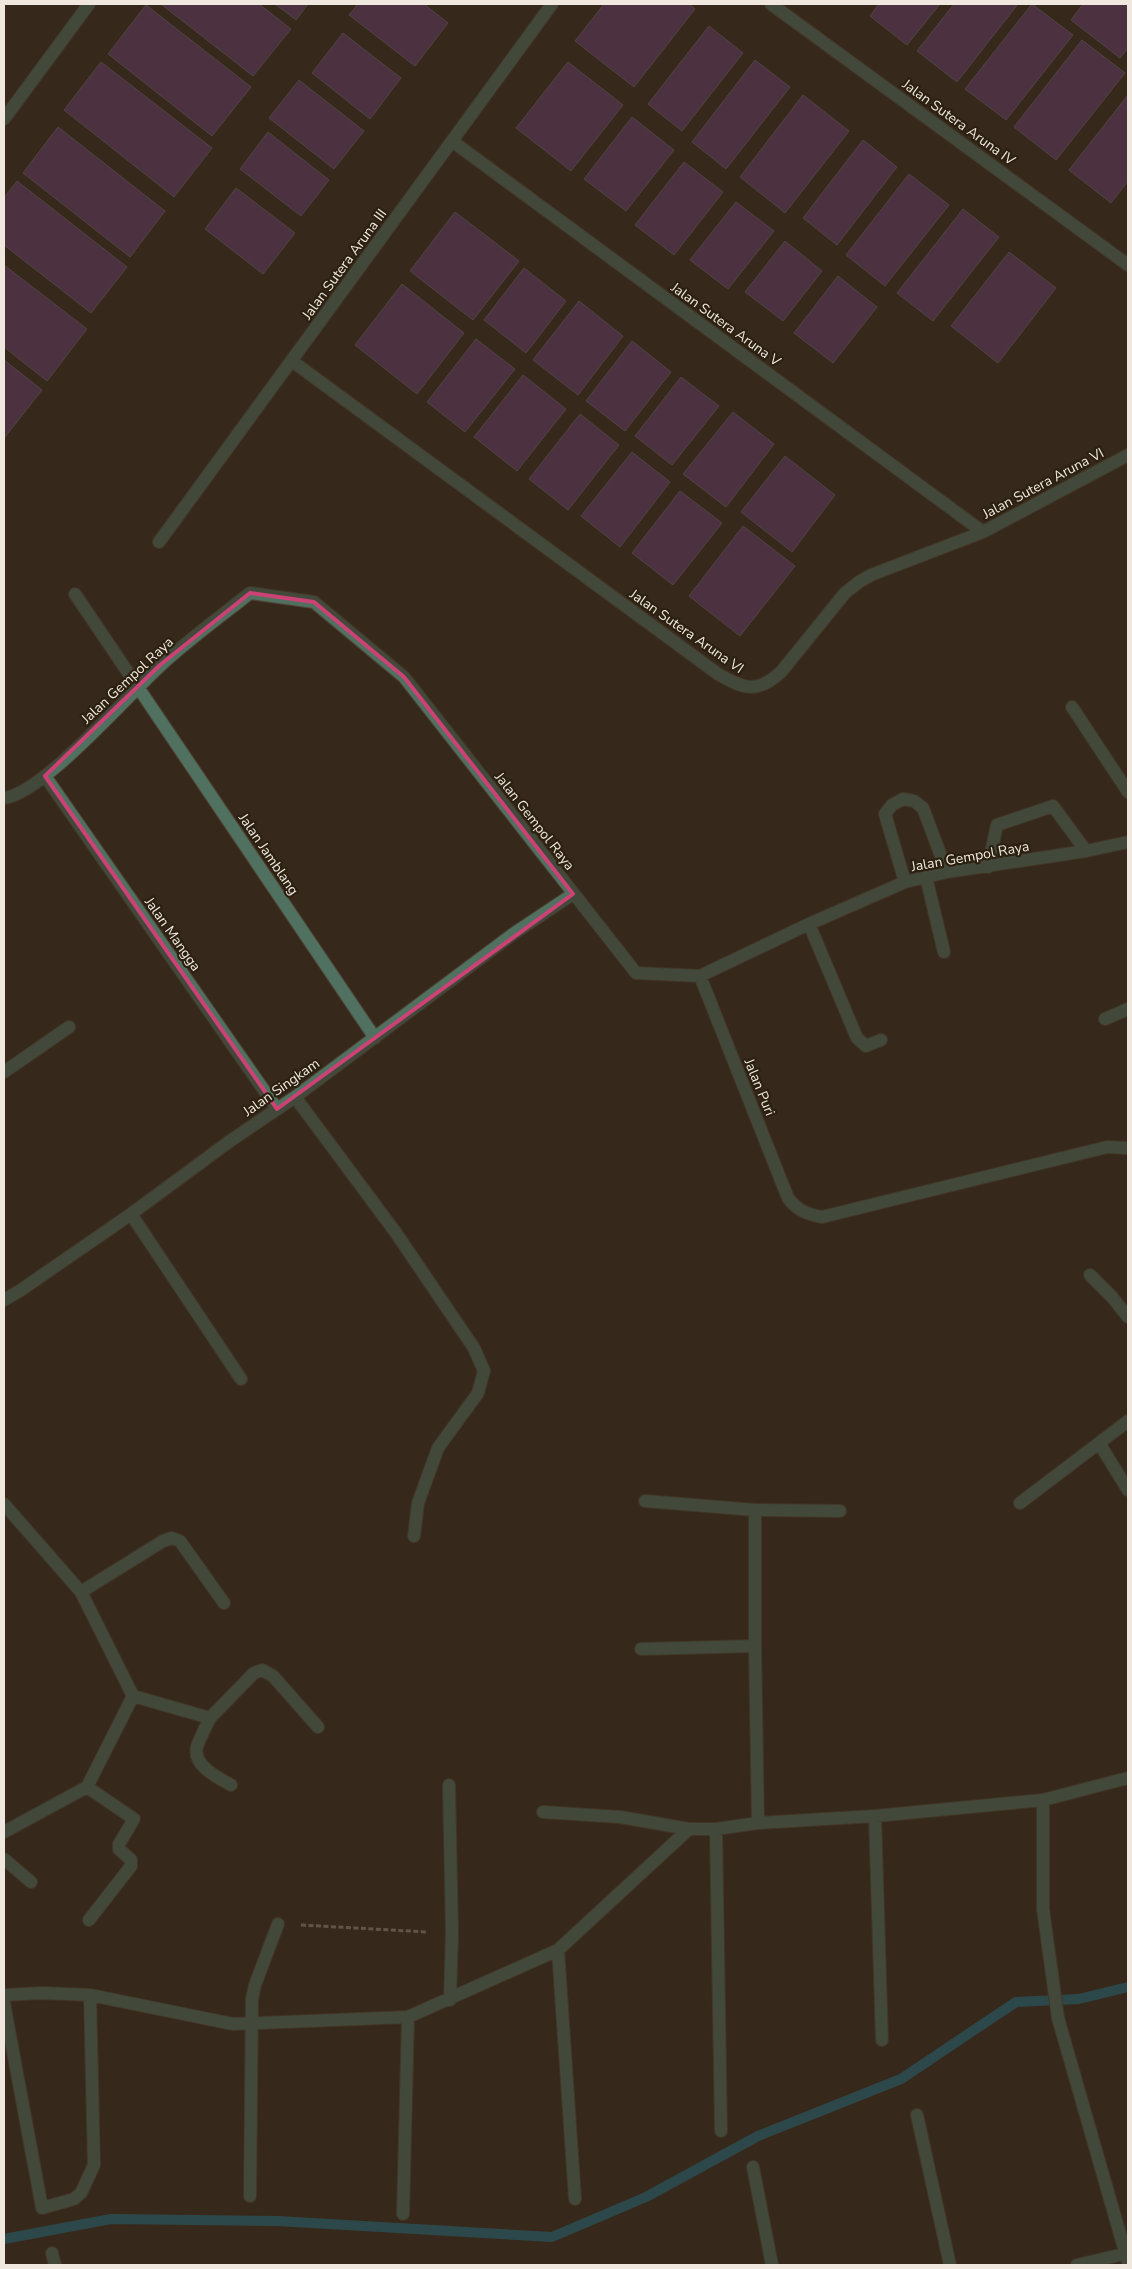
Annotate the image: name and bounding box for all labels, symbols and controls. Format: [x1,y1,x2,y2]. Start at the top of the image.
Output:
street label: Jalan Sutera Aruna IV [898,74,1019,170]
street label: Jalan Sutera Aruna III [297,205,391,324]
street label: Jalan Sutera Aruna V [666,277,785,371]
street label: Jalan Sutera Aruna VI [978,443,1107,524]
street label: Jalan Sutera Aruna VI [625,584,747,678]
street label: Jalan Gempol Raya [76,633,178,729]
street label: Jalan Gempol Raya [490,768,579,874]
street label: Jalan Jamblang [234,809,303,899]
street label: Jalan Gempol Raya [909,837,1031,876]
street label: Jalan Mangga [139,893,205,975]
street label: Jalan Singkam [238,1054,323,1121]
street label: Jalan Puri [739,1055,780,1119]

